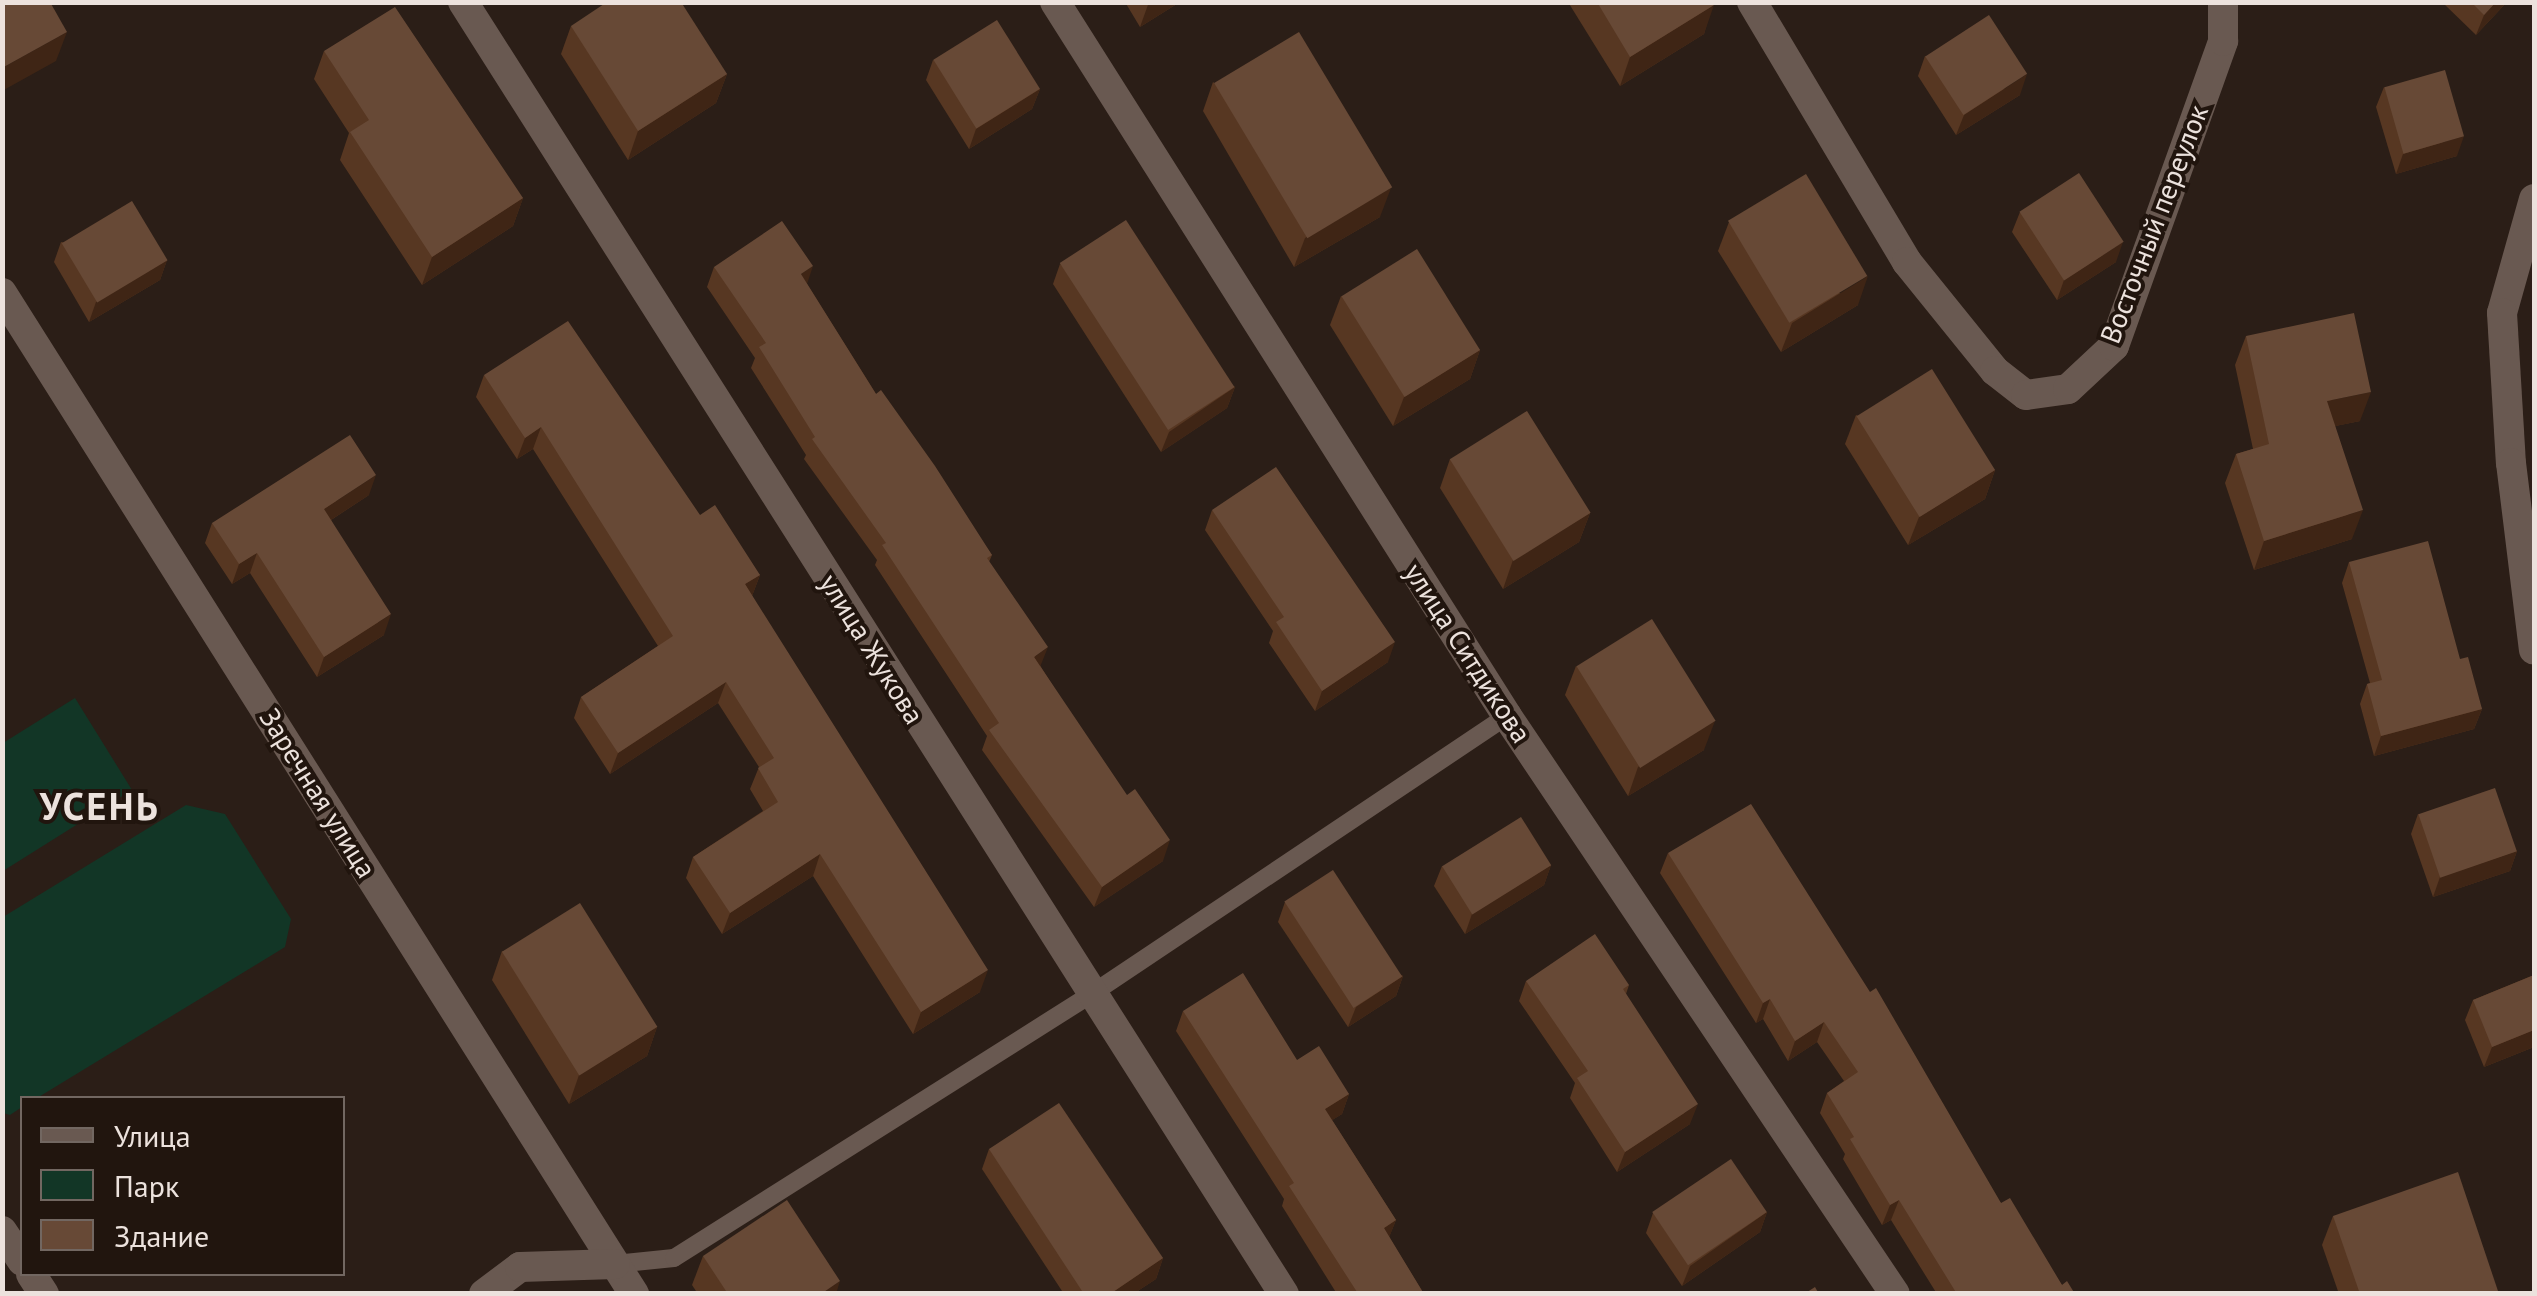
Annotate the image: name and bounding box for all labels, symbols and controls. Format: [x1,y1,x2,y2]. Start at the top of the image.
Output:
street label: Восточный переулок [2093,100,2215,348]
street label: улица Ситдикова [1398,557,1538,749]
street label: улица Жукова [813,568,931,730]
street label: Заречная улица [253,702,383,884]
district label: УСЕНЬ [40,783,160,829]
legend [20,1096,345,1276]
text: Улица [114,1116,191,1155]
text: Парк [114,1166,179,1205]
text: Здание [114,1216,209,1255]

